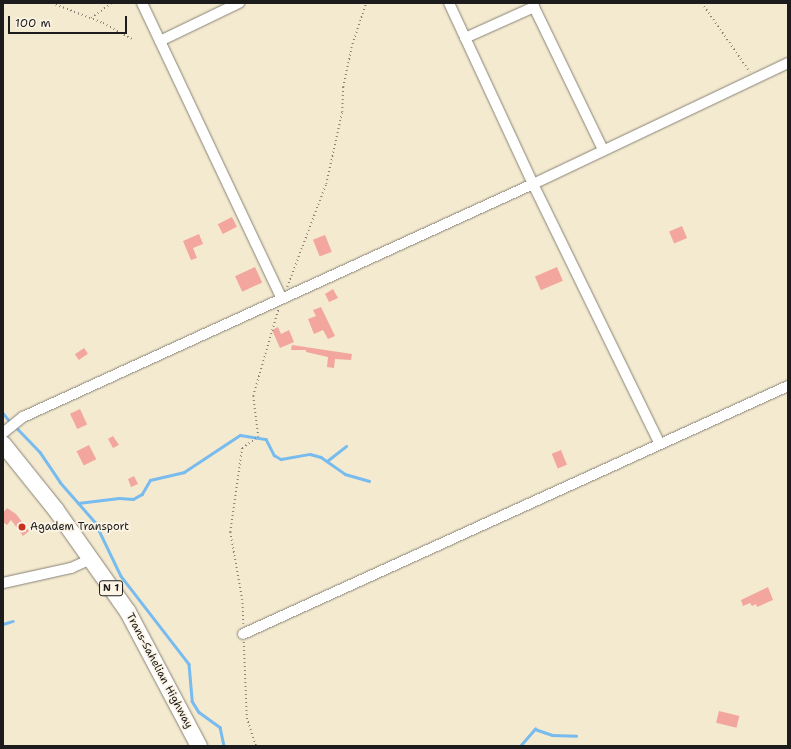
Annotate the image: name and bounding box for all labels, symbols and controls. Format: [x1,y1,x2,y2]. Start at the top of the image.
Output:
scale bar [10,8,129,34]
text: 100 m [15,15,51,31]
place label: Agadem Transport [30,520,129,534]
marker: Agadem Transport [17,522,27,532]
road number: N 1 [99,580,123,596]
street label: Trans-Sahelian Highway [123,611,195,731]

